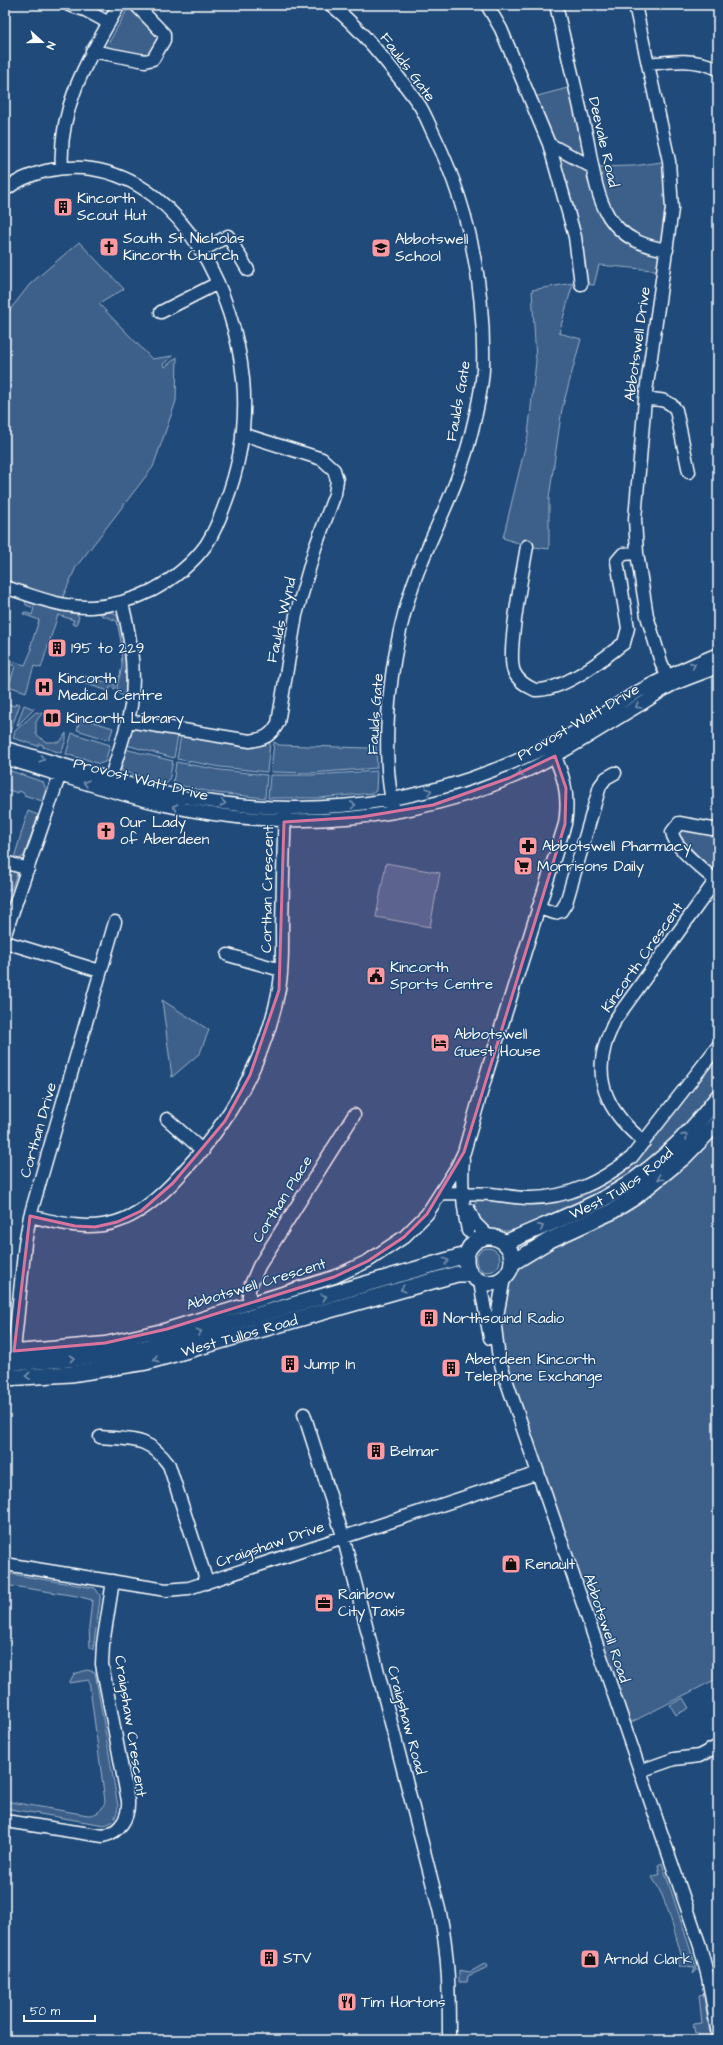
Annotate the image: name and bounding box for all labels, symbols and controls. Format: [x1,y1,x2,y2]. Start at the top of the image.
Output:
north arrow [22,22,62,62]
street label: Faulds Gate [375,28,440,106]
text: N [43,39,59,51]
street label: Deevale Road [583,95,624,190]
place label: Kincorth Scout Hut [77,188,147,226]
building icon: Kincorth Scout Hut [52,196,74,218]
place label: South St Nicholas Kincorth Church [123,228,245,266]
place label: Abbotswell School [395,229,468,267]
church icon: South St Nicholas Kincorth Church [98,236,120,258]
school or university icon: Abbotswell School [370,237,392,259]
street label: Abbotswell Drive [619,285,656,403]
street label: Faulds Gate [441,359,476,443]
street label: Faulds Wynd [261,575,303,665]
building icon: 195 to 229 [46,637,68,659]
place label: 195 to 229 [71,638,144,659]
one-way arrow [688,662,696,670]
place label: Kincorth Medical Centre [58,668,163,706]
street label: Faulds Gate [362,673,389,755]
hospital icon: Kincorth Medical Centre [33,676,55,698]
street label: Provost Watt Drive [513,679,643,766]
one-way arrow [635,701,642,708]
library icon: Kincorth Library [41,707,63,729]
place label: Kincorth Library [66,708,184,730]
street label: Provost Watt Drive [71,753,210,806]
one-way arrow [39,754,46,763]
one-way arrow [517,769,524,777]
one-way arrow [82,779,89,787]
one-way arrow [426,788,432,796]
one-way arrow [220,798,226,807]
one-way arrow [349,801,356,810]
one-way arrow [171,803,178,812]
place label: Our Lady of Aberdeen [120,812,210,850]
church icon: Our Lady of Aberdeen [95,820,117,842]
street label: Corthan Crescent [256,825,279,953]
pharmacy icon: Abbotswell Pharmacy [517,835,539,857]
place label: Abbotswell Pharmacy [542,836,691,858]
supermarket icon: Morrisons Daily [512,855,534,877]
place label: Morrisons Daily [537,856,644,878]
street label: Kincorth Crescent [596,898,688,1017]
place label: Kincorth Sports Centre [390,957,493,995]
public building icon: Kincorth Sports Centre [365,965,387,987]
place label: Abbotswell Guest House [454,1024,541,1062]
hotel icon: Abbotswell Guest House [429,1032,451,1054]
street label: Corthan Drive [15,1080,62,1180]
one-way arrow [680,1133,688,1141]
street label: West Tullos Road [566,1143,678,1225]
street label: Corthan Place [247,1152,318,1247]
one-way arrow [657,1173,664,1180]
one-way arrow [536,1224,544,1232]
street label: Abbotswell Crescent [184,1253,329,1316]
one-way arrow [443,1257,450,1266]
one-way arrow [399,1284,406,1293]
one-way arrow [320,1293,327,1302]
building icon: Northsound Radio [418,1307,440,1329]
place label: Northsound Radio [443,1308,565,1329]
street label: West Tullos Road [179,1310,300,1363]
one-way arrow [195,1328,202,1337]
place label: Aberdeen Kincorth Telephone Exchange [465,1349,603,1388]
building icon: Jump In [279,1353,301,1375]
one-way arrow [69,1354,75,1363]
one-way arrow [153,1354,160,1363]
place label: Jump In [304,1354,356,1375]
building icon: Aberdeen Kincorth Telephone Exchange [440,1357,462,1379]
one-way arrow [25,1372,31,1381]
building icon: Belmar [365,1440,387,1462]
place label: Belmar [390,1441,439,1462]
street label: Craigshaw Drive [213,1516,328,1574]
shop icon: Renault [500,1553,522,1575]
place label: Renault [525,1554,575,1575]
street label: Abbotswell Road [578,1571,635,1686]
place label: Rainbow City Taxis [338,1584,406,1623]
office icon: Rainbow City Taxis [313,1592,335,1614]
street label: Craigshaw Crescent [108,1654,152,1798]
street label: Craigshaw Road [381,1663,431,1777]
building icon: STV [258,1947,280,1969]
place label: STV [283,1948,312,1969]
shop icon: Arnold Clark [579,1948,601,1970]
place label: Arnold Clark [604,1949,692,1970]
restaurant icon: Tim Hortons [336,1991,358,2013]
place label: Tim Hortons [361,1992,446,2013]
scale bar [24,1997,95,2023]
text: 50 m [30,2003,61,2020]

